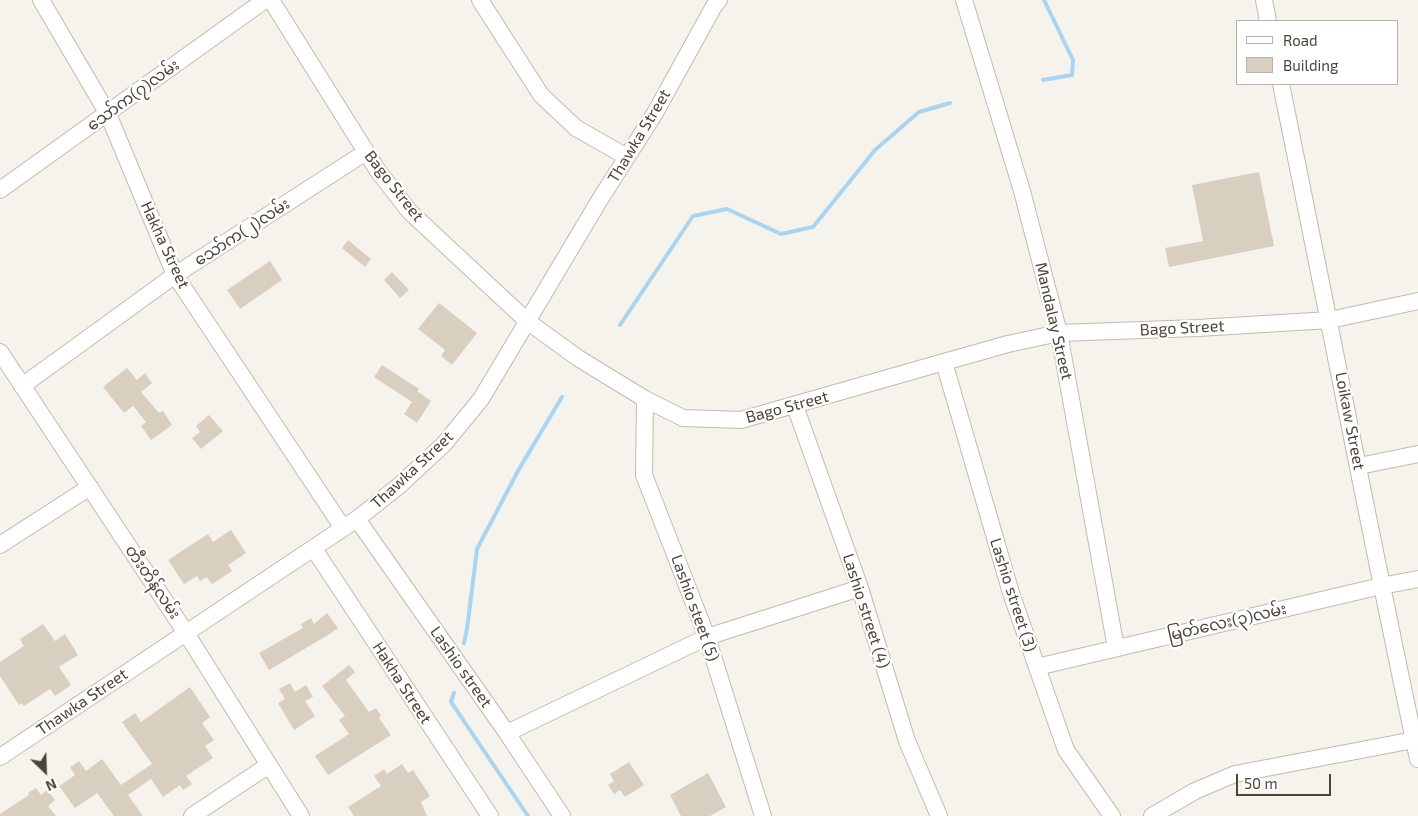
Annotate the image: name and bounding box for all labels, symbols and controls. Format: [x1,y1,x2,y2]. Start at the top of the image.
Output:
legend [1236,20,1398,85]
text: Road [1283,31,1318,49]
street label: သော်က(၇)လမ်း [83,55,183,135]
text: Building [1283,56,1338,74]
street label: Thawka Street [604,86,674,186]
street label: Bago Street [360,147,428,225]
street label: သော်က(၂)လမ်း [191,194,293,270]
street label: Hakha Street [136,198,194,292]
street label: Mandalay Street [1031,260,1077,382]
street label: Bago Street [1139,316,1225,340]
street label: Loikaw Street [1331,370,1369,472]
street label: Bago Street [744,387,830,427]
street label: Thawka Street [367,427,457,513]
street label: Lashio street (3) [986,536,1040,654]
street label: တီးတိန်လမ်း [121,541,185,623]
street label: Lashio street (4) [838,551,894,671]
street label: Lashio steet (5) [667,552,723,664]
street label: မြတ်လေး(၃)လမ်း [1166,599,1288,645]
street label: Lashio street [426,623,496,711]
street label: Hakha Street [368,638,436,728]
street label: Thawka Street [33,665,131,739]
north arrow [20,746,70,796]
scale bar [1238,764,1333,796]
text: 50 m [1244,774,1278,792]
text: N [43,775,59,795]

